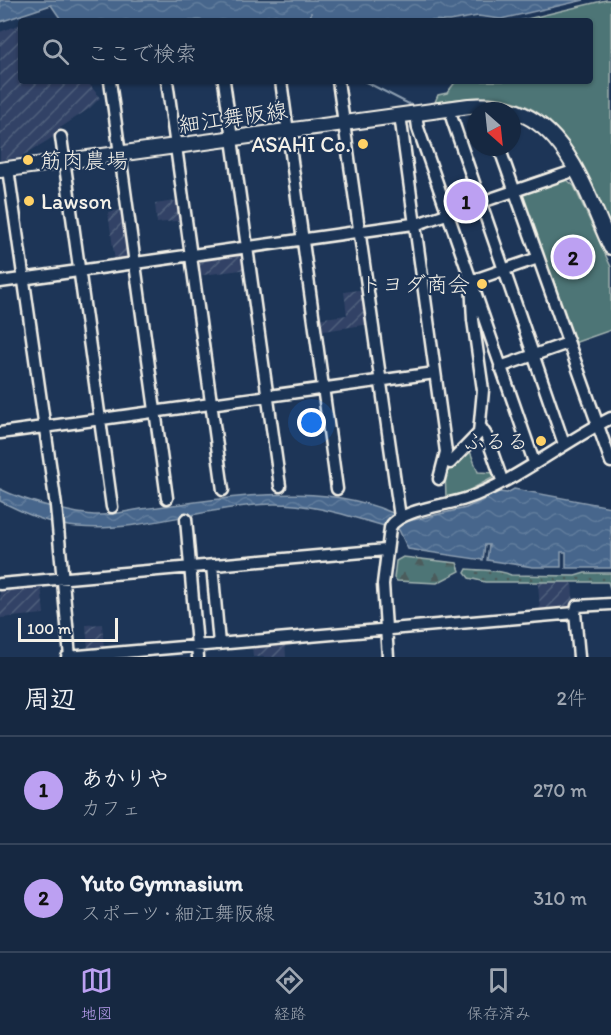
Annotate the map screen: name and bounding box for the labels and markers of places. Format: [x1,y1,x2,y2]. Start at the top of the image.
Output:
place label: ASAHI Co. [251,131,351,158]
marker: ASAHI Co. [356,137,370,151]
place label: 筋肉農場 [40,147,128,174]
marker: 筋肉農場 [21,153,35,167]
pin: 1 [446,178,486,224]
place label: Lawson [41,188,113,215]
marker: Lawson [22,194,36,208]
pin: 2 [554,234,592,280]
place label: トヨダ商会 [360,271,470,298]
marker: トヨダ商会 [475,277,489,291]
place label: ふるる [463,428,529,455]
marker: ふるる [534,434,548,448]

